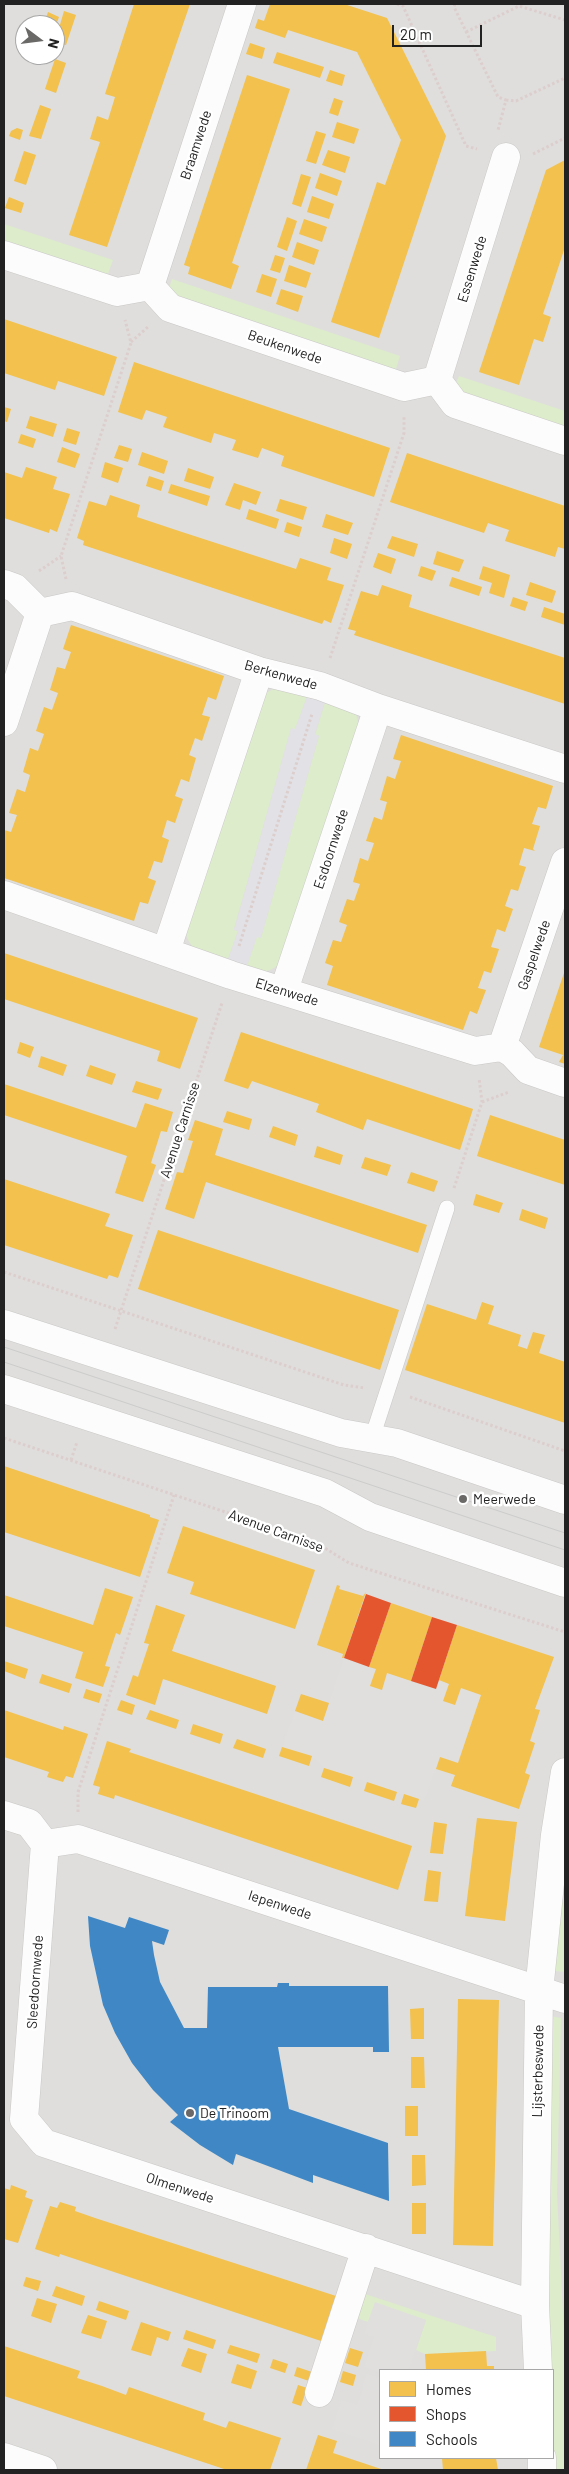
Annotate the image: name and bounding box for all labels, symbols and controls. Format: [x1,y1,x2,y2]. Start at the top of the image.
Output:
north arrow [15,15,65,65]
scale bar [394,15,484,47]
text: 20 m [400,25,432,43]
text: N [45,37,63,50]
street label: Braamwede [177,108,215,182]
street label: Essenwede [454,234,490,304]
street label: Beukenwede [245,326,325,368]
street label: Berkenwede [242,657,320,693]
street label: Esdoornwede [310,807,352,891]
street label: Gaspelwede [514,918,554,992]
street label: Elzenwede [253,974,321,1010]
street label: Avenue Carnisse [157,1080,203,1180]
place label: Meerwede [473,1491,536,1507]
marker: Meerwede [457,1493,469,1505]
street label: Avenue Carnisse [226,1506,326,1556]
street label: Iepenwede [246,1887,314,1923]
street label: Sleedoornwede [23,1934,47,2030]
street label: Lijsterbeswede [529,2024,547,2118]
place label: De Trinoom [200,2105,269,2121]
marker: De Trinoom [184,2107,196,2119]
street label: Olmenwede [144,2169,216,2207]
legend [379,2369,554,2459]
text: Homes [426,2380,471,2398]
text: Shops [426,2405,466,2423]
text: Schools [426,2430,478,2448]

